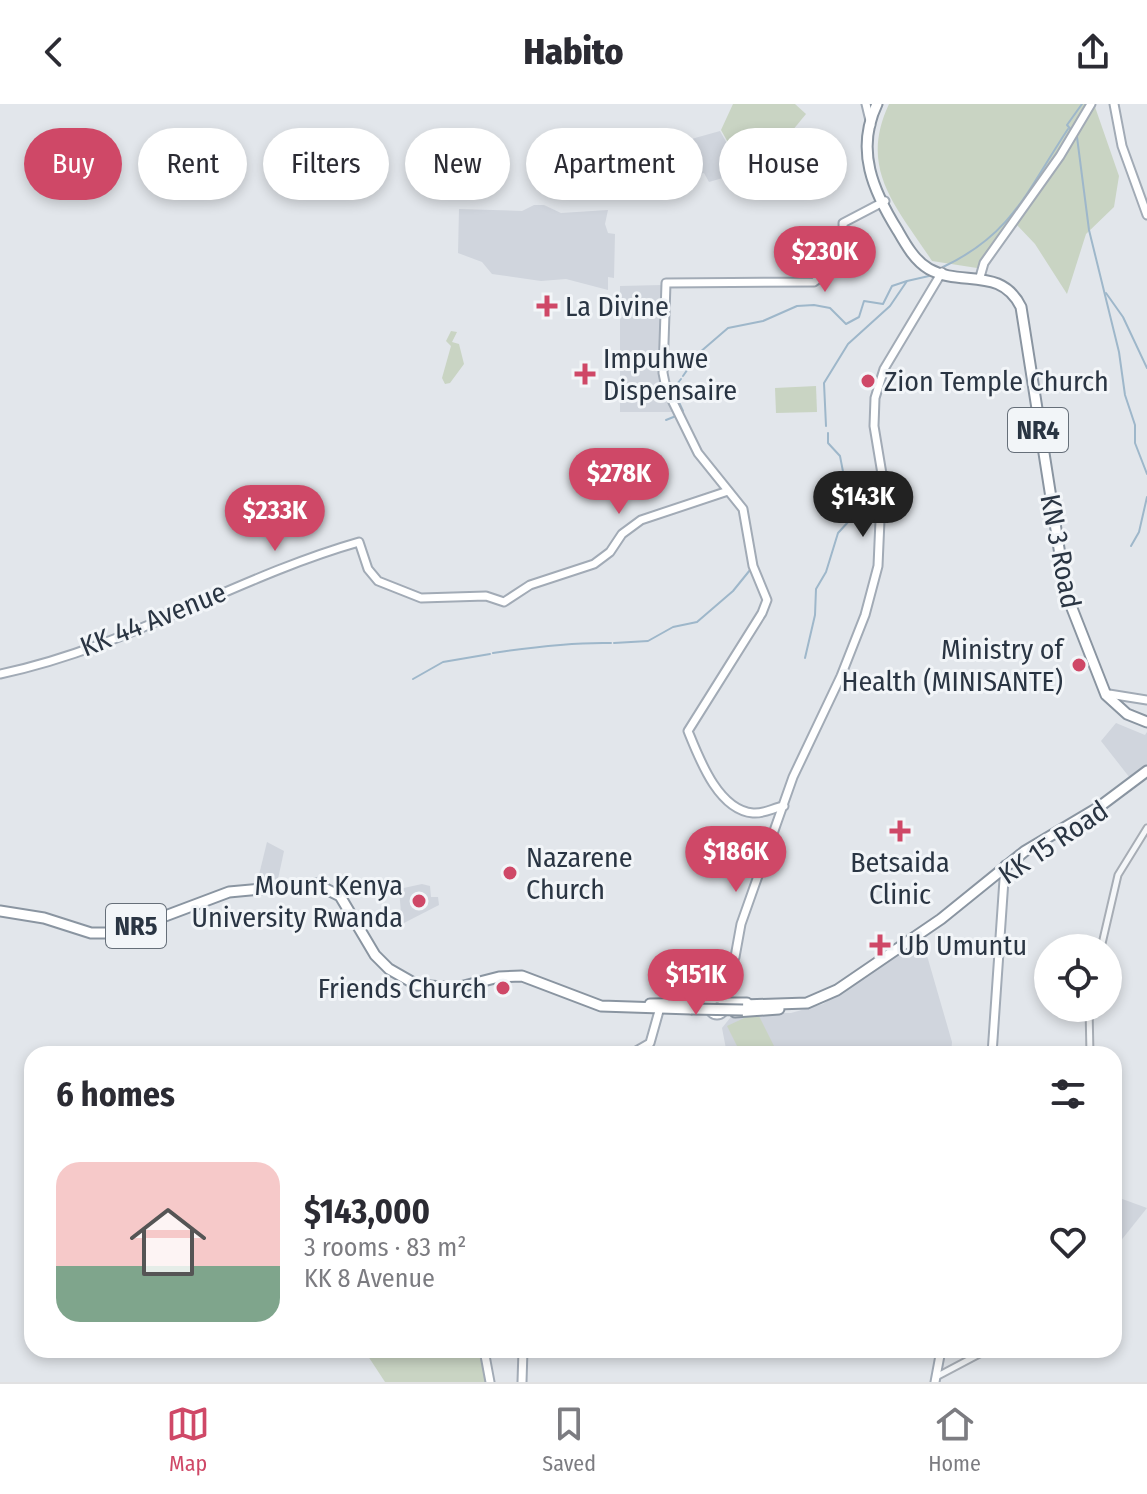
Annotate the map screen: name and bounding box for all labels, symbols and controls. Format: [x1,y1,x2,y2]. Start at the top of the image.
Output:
icon: back [32,30,76,74]
text: Habito [523,30,624,74]
icon: share [1071,30,1115,74]
chip: Buy [24,128,122,200]
chip: Rent [138,128,247,200]
chip: Filters [263,128,389,200]
chip: New [405,128,510,200]
chip: Apartment [526,128,703,200]
chip: House [719,128,847,200]
pin: $230K [769,226,881,294]
text: $230K [792,236,858,267]
place label: La Divine [565,290,669,323]
marker: La Divine [536,295,558,317]
place label: Impuhwe Dispensaire [603,342,737,407]
marker: Impuhwe Dispensaire [574,363,596,385]
place label: Zion Temple Church [884,365,1109,398]
marker: Zion Temple Church [859,372,877,390]
road number: NR4 [1008,408,1068,452]
pin: $278K [563,448,675,516]
text: $278K [587,458,651,489]
pin: $143K [807,471,919,539]
text: $143K [831,481,895,512]
pin: $233K [219,485,331,553]
street label: KN 3 Road [1033,491,1088,611]
text: $233K [243,495,307,526]
street label: KK 44 Avenue [76,575,231,664]
place label: Ministry of Health (MINISANTE) [841,633,1065,698]
marker: Ministry of Health (MINISANTE) [1070,656,1088,674]
street label: KK 15 Road [992,794,1114,891]
marker: Betsaida Clinic [889,820,911,842]
pin: $186K [680,826,792,894]
text: $186K [703,836,769,867]
place label: Nazarene Church [526,841,633,906]
place label: Betsaida Clinic [850,846,950,911]
marker: Nazarene Church [501,864,519,882]
place label: Mount Kenya University Rwanda [192,869,403,934]
marker: Mount Kenya University Rwanda [410,892,428,910]
road number: NR5 [106,904,166,948]
place label: Ub Umuntu [898,929,1027,962]
marker: Ub Umuntu [869,934,891,956]
map controls [1034,934,1122,1022]
button: locate [1034,934,1122,1022]
pin: $151K [640,949,752,1017]
text: $151K [666,959,726,990]
place label: Friends Church [318,972,487,1005]
marker: Friends Church [494,979,512,997]
icon: filters [1046,1072,1090,1116]
text: 6 homes [56,1074,175,1115]
text: $143,000 [304,1191,430,1232]
icon: home [120,1194,216,1290]
icon: heart [1046,1220,1090,1264]
text: 3 rooms · 83 m² [304,1232,466,1263]
text: KK 8 Avenue [304,1263,435,1294]
tab: Map [166,1402,210,1477]
tab: Saved [542,1402,596,1477]
tab: Home [928,1402,981,1477]

